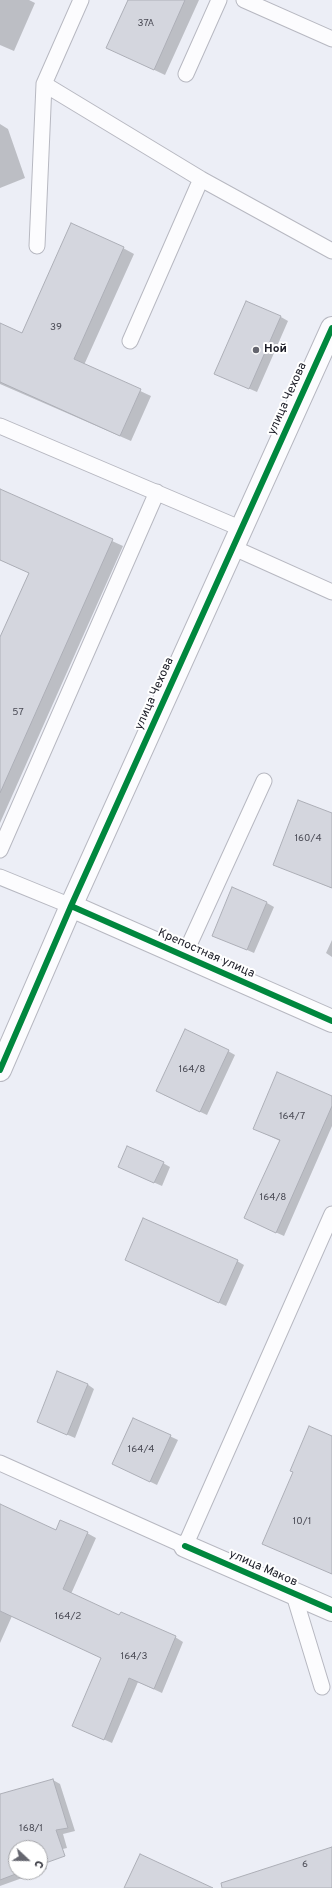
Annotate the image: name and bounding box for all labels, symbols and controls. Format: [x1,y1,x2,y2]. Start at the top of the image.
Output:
house number: 37А [138,18,154,30]
house number: 39 [50,322,62,334]
place label: Ной [264,343,287,357]
marker: Ной [251,345,261,355]
street label: улица Чехова [266,361,310,437]
street label: улица Чехова [133,656,177,732]
house number: 57 [12,707,24,719]
house number: 160/4 [294,833,322,845]
street label: Крепостная улица [155,926,257,982]
house number: 164/8 [179,1064,205,1076]
house number: 164/7 [279,1111,305,1123]
house number: 164/8 [260,1192,286,1204]
house number: 164/4 [127,1444,155,1456]
house number: 10/1 [293,1516,311,1528]
street label: улица Маков [227,1548,299,1590]
house number: 164/2 [55,1611,81,1623]
house number: 164/3 [121,1651,147,1663]
house number: 168/1 [19,1823,43,1835]
north arrow [8,1840,48,1880]
text: С [30,1858,46,1870]
house number: 6 [302,1859,308,1871]

